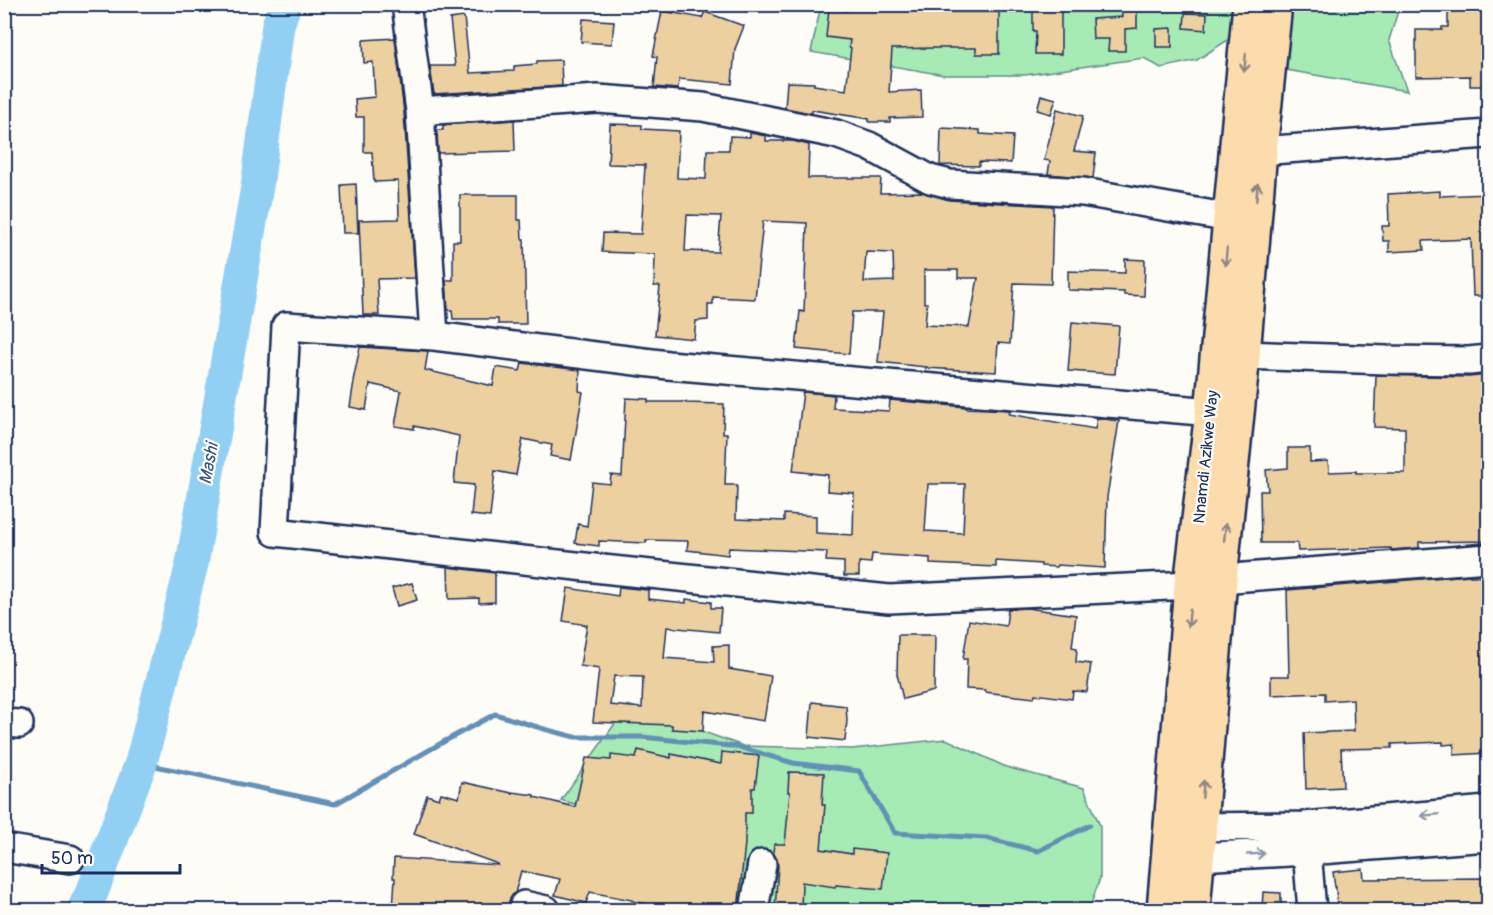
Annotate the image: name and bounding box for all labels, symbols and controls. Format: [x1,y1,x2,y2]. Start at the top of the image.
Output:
one-way arrow [1239,52,1250,72]
one-way arrow [1251,182,1262,202]
one-way arrow [1220,246,1231,266]
street label: Nnamdi Azikwe Way [1189,389,1223,525]
water label: Mashi [194,439,224,486]
one-way arrow [1220,523,1231,543]
one-way arrow [1183,607,1194,627]
one-way arrow [1198,780,1209,800]
one-way arrow [1421,810,1441,821]
scale bar [42,837,180,875]
text: 50 m [51,847,93,870]
one-way arrow [1246,849,1266,860]

